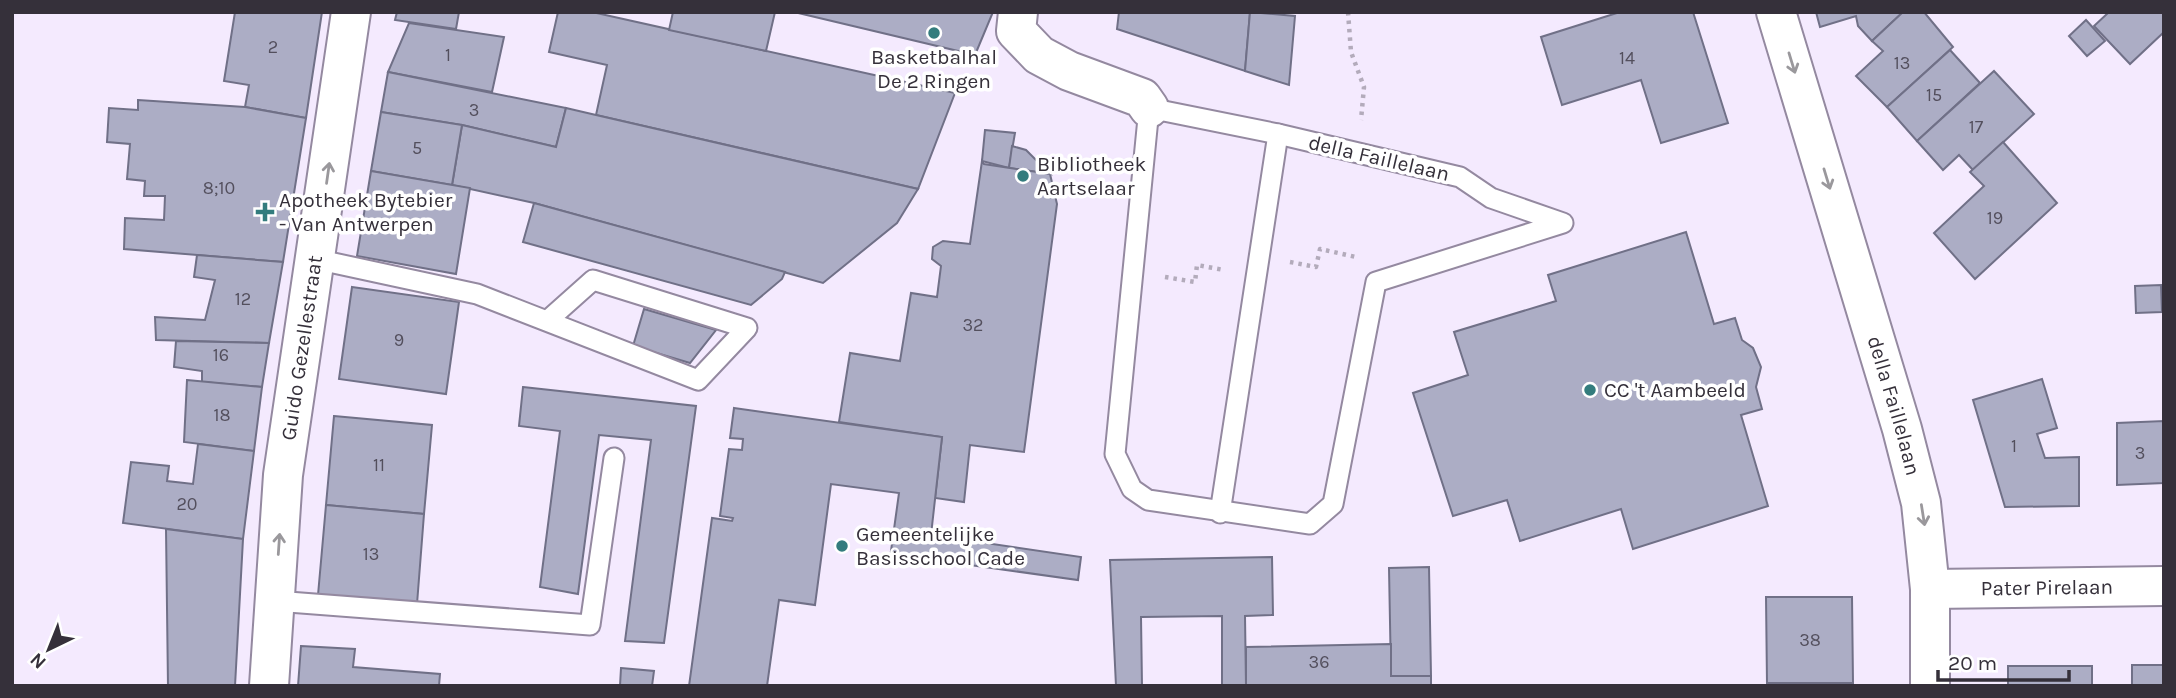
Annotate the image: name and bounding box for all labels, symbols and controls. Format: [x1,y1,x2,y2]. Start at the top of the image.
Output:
marker: Basketbalhal De 2 Ringen [926,25,942,41]
house number: 2 [268,36,278,58]
house number: 1 [445,44,451,66]
place label: Basketbalhal De 2 Ringen [871,45,997,93]
house number: 14 [1619,47,1635,69]
one-way arrow [1786,51,1799,73]
house number: 13 [1894,52,1910,74]
house number: 15 [1926,84,1942,106]
house number: 3 [469,99,479,121]
house number: 17 [1969,116,1984,138]
street label: della Faillelaan [1306,130,1452,186]
house number: 5 [412,137,422,159]
place label: Bibliotheek Aartselaar [1037,152,1147,200]
one-way arrow [321,162,334,185]
one-way arrow [1822,167,1835,189]
marker: Bibliotheek Aartselaar [1015,168,1031,184]
house number: 8;10 [203,177,235,199]
place label: Apotheek Bytebier - Van Antwerpen [279,188,453,236]
marker: Apotheek Bytebier - Van Antwerpen [257,204,273,220]
house number: 19 [1987,207,2003,229]
street label: Guido Gezellestraat [276,254,327,442]
house number: 12 [235,288,251,310]
house number: 32 [962,314,984,336]
house number: 9 [394,329,404,351]
street label: della Faillelaan [1863,333,1925,478]
house number: 16 [213,344,229,366]
place label: CC 't Aambeeld [1604,378,1746,402]
marker: CC 't Aambeeld [1582,382,1598,398]
house number: 18 [213,404,231,426]
house number: 1 [2011,435,2017,457]
house number: 3 [2135,442,2145,464]
house number: 11 [373,454,385,476]
house number: 20 [176,493,198,515]
one-way arrow [1917,503,1930,526]
place label: Gemeentelijke Basisschool Cade [856,522,1025,570]
one-way arrow [273,534,286,556]
marker: Gemeentelijke Basisschool Cade [834,538,850,554]
house number: 13 [363,543,379,565]
street label: Pater Pirelaan [1981,575,2113,600]
north arrow [14,614,84,684]
house number: 38 [1799,629,1821,651]
scale bar [1938,638,2069,682]
text: N [26,648,51,673]
house number: 36 [1309,651,1329,673]
text: 20 m [1948,651,1997,675]

